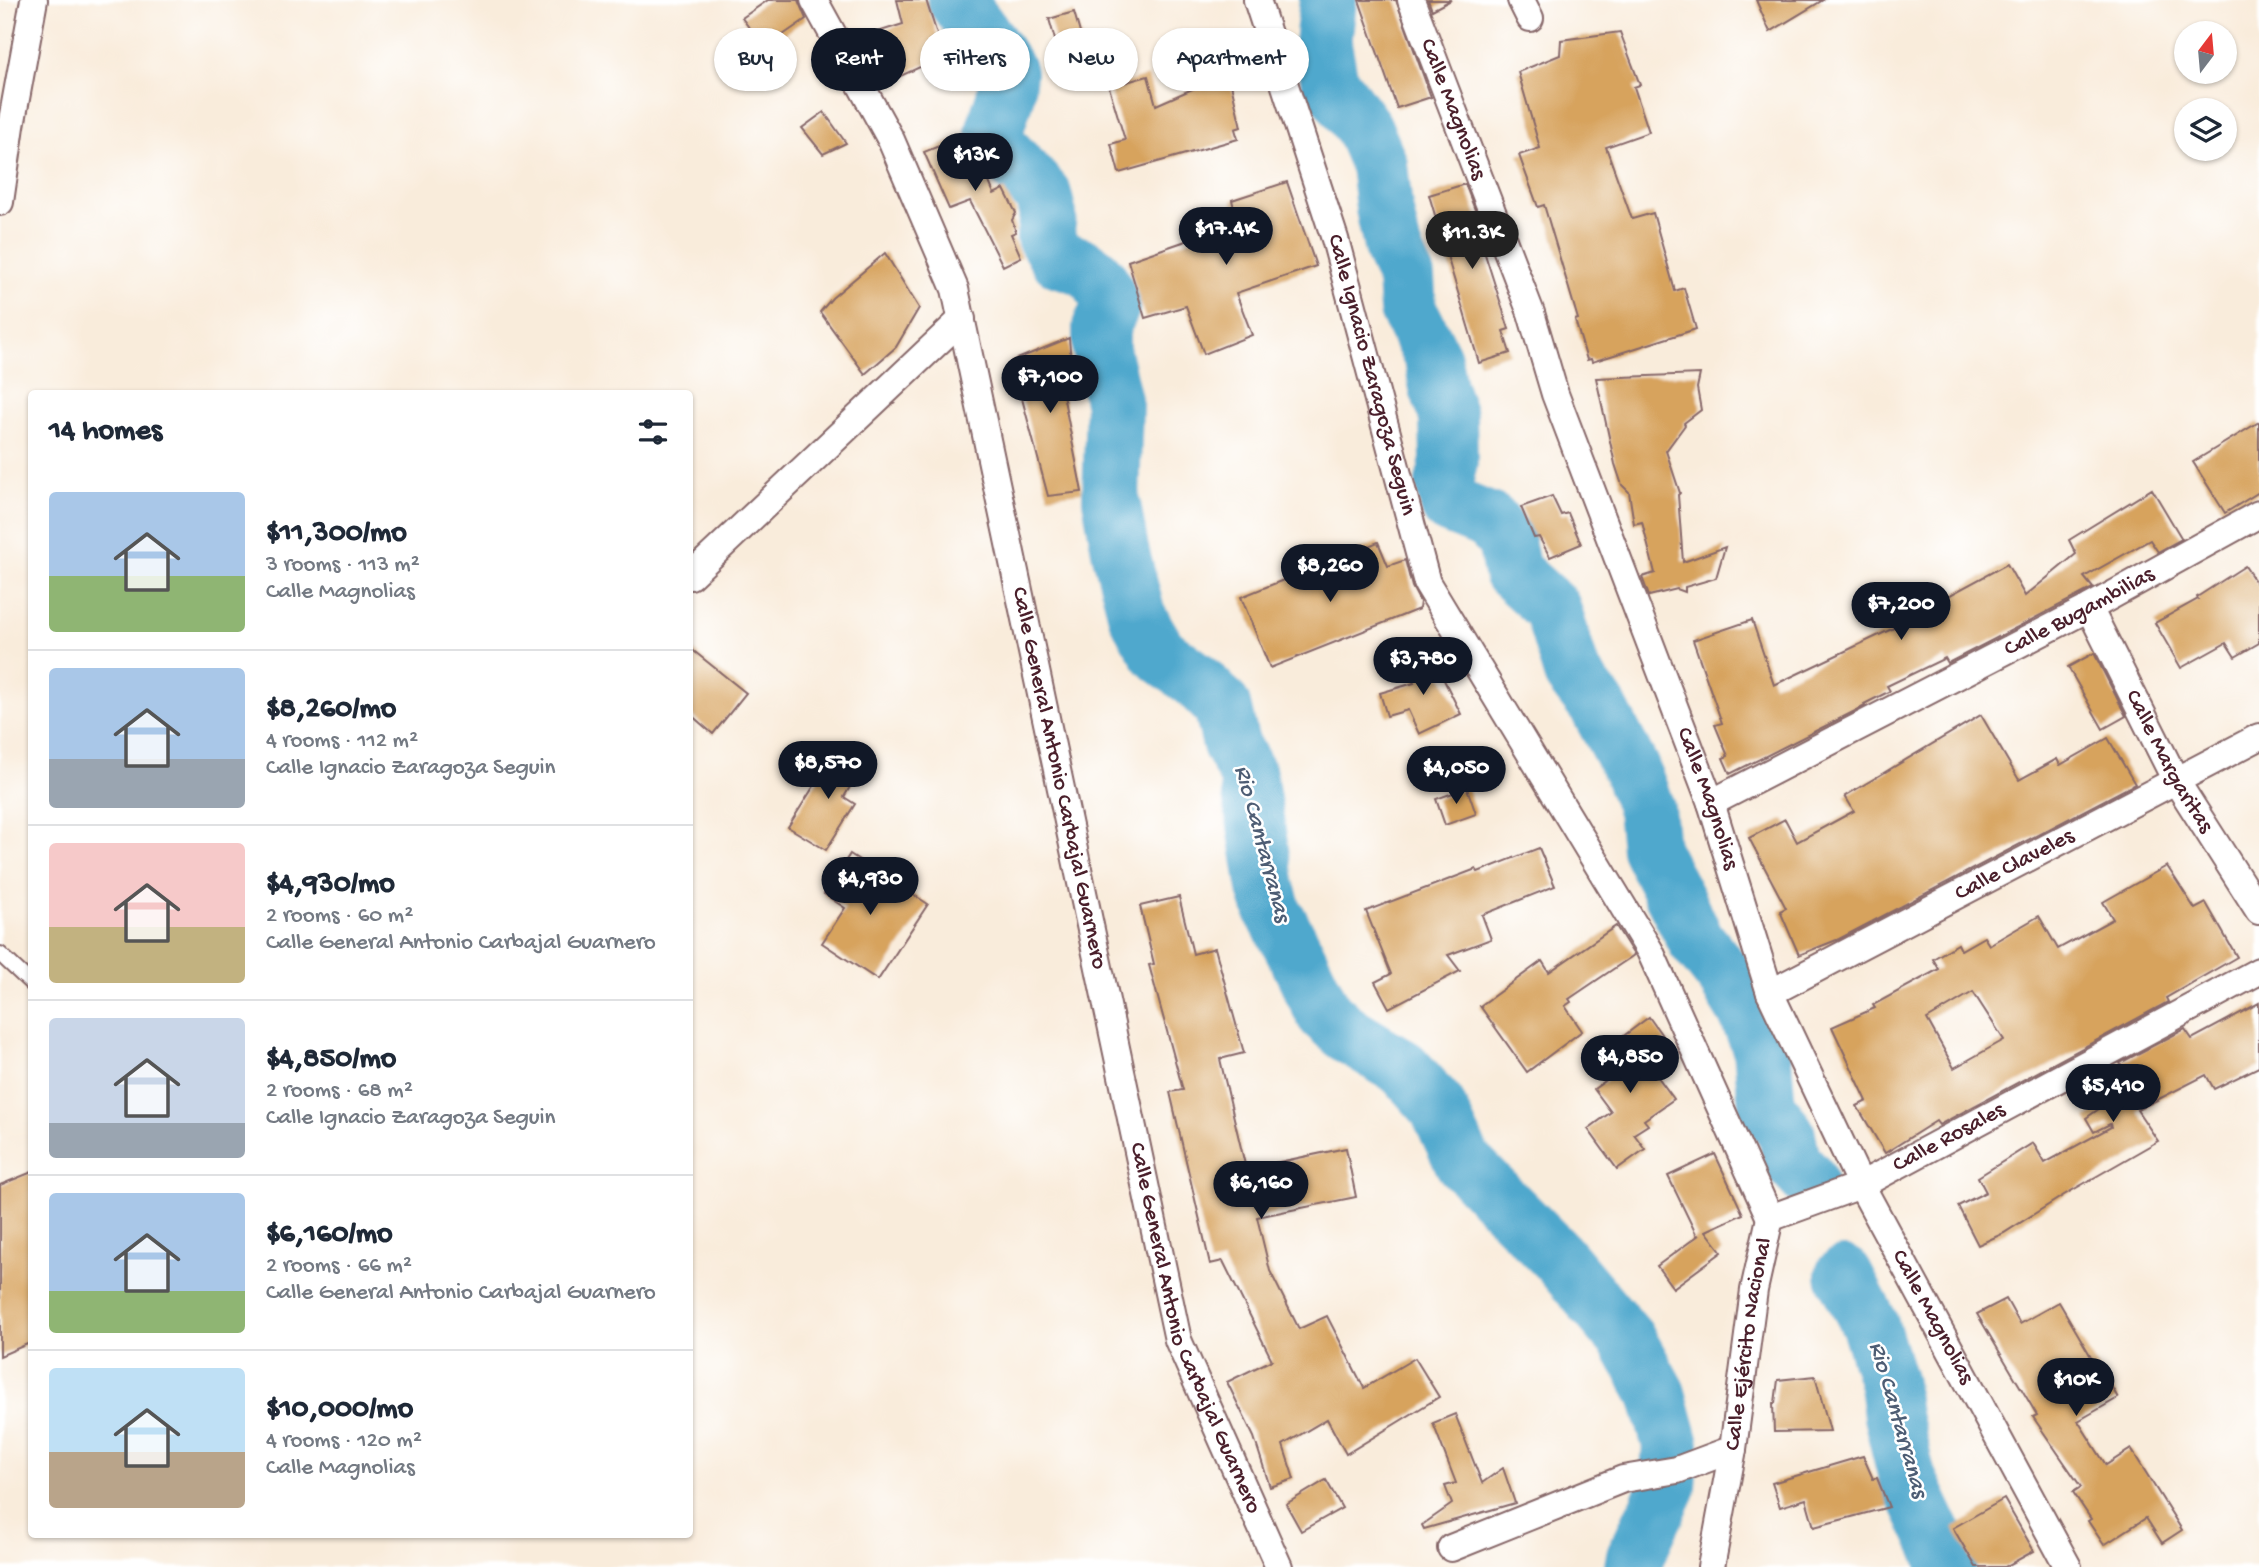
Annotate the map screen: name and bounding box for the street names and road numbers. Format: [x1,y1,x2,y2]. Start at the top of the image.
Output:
street label: Calle Magnolias [1414,35,1492,184]
street label: Calle Ignacio Zaragoza Seguin [1321,231,1422,518]
street label: Calle Bugambilias [2000,561,2160,663]
street label: Calle General Antonio Carbajal Guarnero [1005,585,1112,972]
street label: Calle Margaritas [2119,685,2219,838]
street label: Calle Magnolias [1670,724,1745,873]
street label: Calle Claveles [1950,823,2079,907]
street label: Calle Rosales [1888,1096,2010,1179]
street label: Calle General Antonio Carbajal Guarnero [1123,1140,1267,1518]
street label: Calle Ejército Nacional [1719,1235,1779,1452]
street label: Calle Magnolias [1885,1245,1980,1389]

